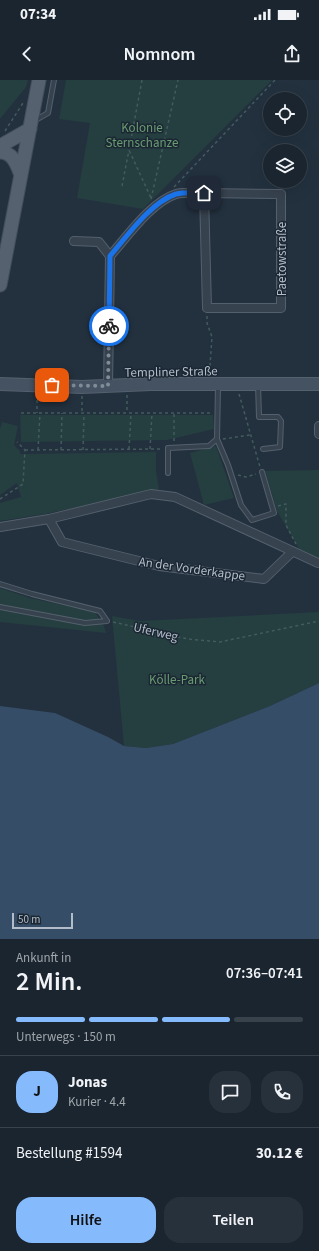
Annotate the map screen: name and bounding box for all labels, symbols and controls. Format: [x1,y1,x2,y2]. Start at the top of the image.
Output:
text: 07:34 [20,4,56,25]
text: Nomnom [123,42,196,67]
icon: back [16,43,38,65]
icon: share [281,43,303,65]
map controls [263,92,307,188]
button: locate [263,92,307,136]
park label: Kolonie Sternschanze [106,119,178,152]
button: layers [263,144,307,188]
pin [187,176,221,210]
icon: home [193,182,215,204]
street label: Paetowstraße [273,222,291,296]
courier [89,306,129,346]
icon: bike [98,315,120,337]
street label: Templiner Straße [124,362,218,382]
pin [35,368,69,402]
icon: bag [41,374,63,396]
street label: An der Vorderkappe [137,553,246,585]
street label: Uferweg [132,618,180,646]
park label: Kölle-Park [149,671,206,689]
scale bar [12,911,73,930]
text: 50 m [18,912,40,927]
text: Ankunft in [16,949,71,967]
text: 2 Min. [16,963,82,1000]
text: 07:36–07:41 [226,963,303,984]
text: Unterwegs · 150 m [16,1028,116,1046]
button: chat [209,1071,251,1113]
button: phone [261,1071,303,1113]
text: Jonas [68,1072,107,1093]
text: J [33,1081,41,1102]
text: Kurier · 4.4 [68,1093,126,1111]
text: Bestellung #1594 [16,1143,122,1164]
text: 30.12 € [256,1143,303,1164]
button: Hilfe [16,1197,156,1243]
button: Teilen [164,1197,303,1243]

